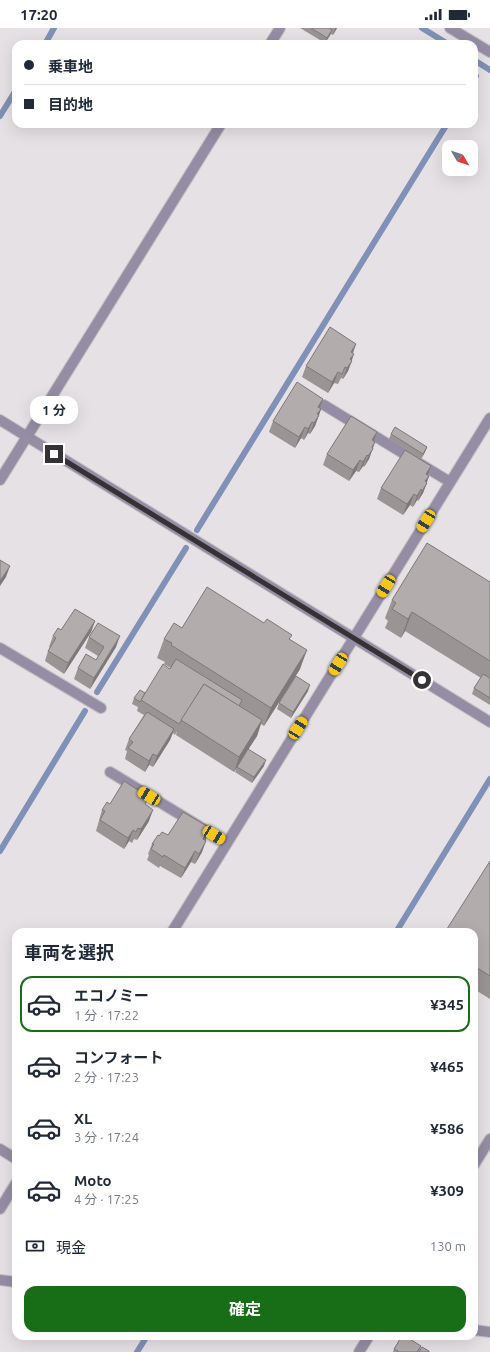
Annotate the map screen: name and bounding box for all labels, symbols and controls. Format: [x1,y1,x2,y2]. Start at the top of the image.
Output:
text: 17:20 [20,6,58,23]
text: 乗車地 [48,58,93,75]
text: 目的地 [48,96,93,113]
north arrow [442,140,478,176]
map controls [442,140,478,176]
callout: 1 分 [30,396,78,424]
text: 1 分 [42,403,66,417]
route end [45,445,63,463]
car [415,508,437,534]
car [375,573,397,599]
car [327,651,349,677]
route start [413,671,431,689]
car [287,715,309,741]
car [136,785,162,807]
car [201,824,227,846]
text: 車両を選択 [24,942,114,962]
icon: car [26,986,62,1022]
text: エコノミー [74,987,149,1004]
text: ¥345 [430,996,464,1013]
text: 1 分 · 17:22 [74,1008,139,1022]
icon: car [26,1048,62,1084]
text: コンフォート [74,1049,164,1066]
text: ¥465 [430,1058,464,1075]
text: 2 分 · 17:23 [74,1070,139,1084]
icon: car [26,1110,62,1146]
text: XL [74,1110,92,1127]
text: ¥586 [430,1120,464,1137]
text: 3 分 · 17:24 [74,1130,139,1144]
icon: car [26,1172,62,1208]
text: Moto [74,1172,112,1189]
text: ¥309 [430,1182,464,1199]
text: 4 分 · 17:25 [74,1192,139,1206]
icon: cash [24,1235,46,1257]
text: 現金 [56,1239,86,1256]
text: 130 m [430,1239,466,1253]
button: 確定 [24,1286,466,1332]

